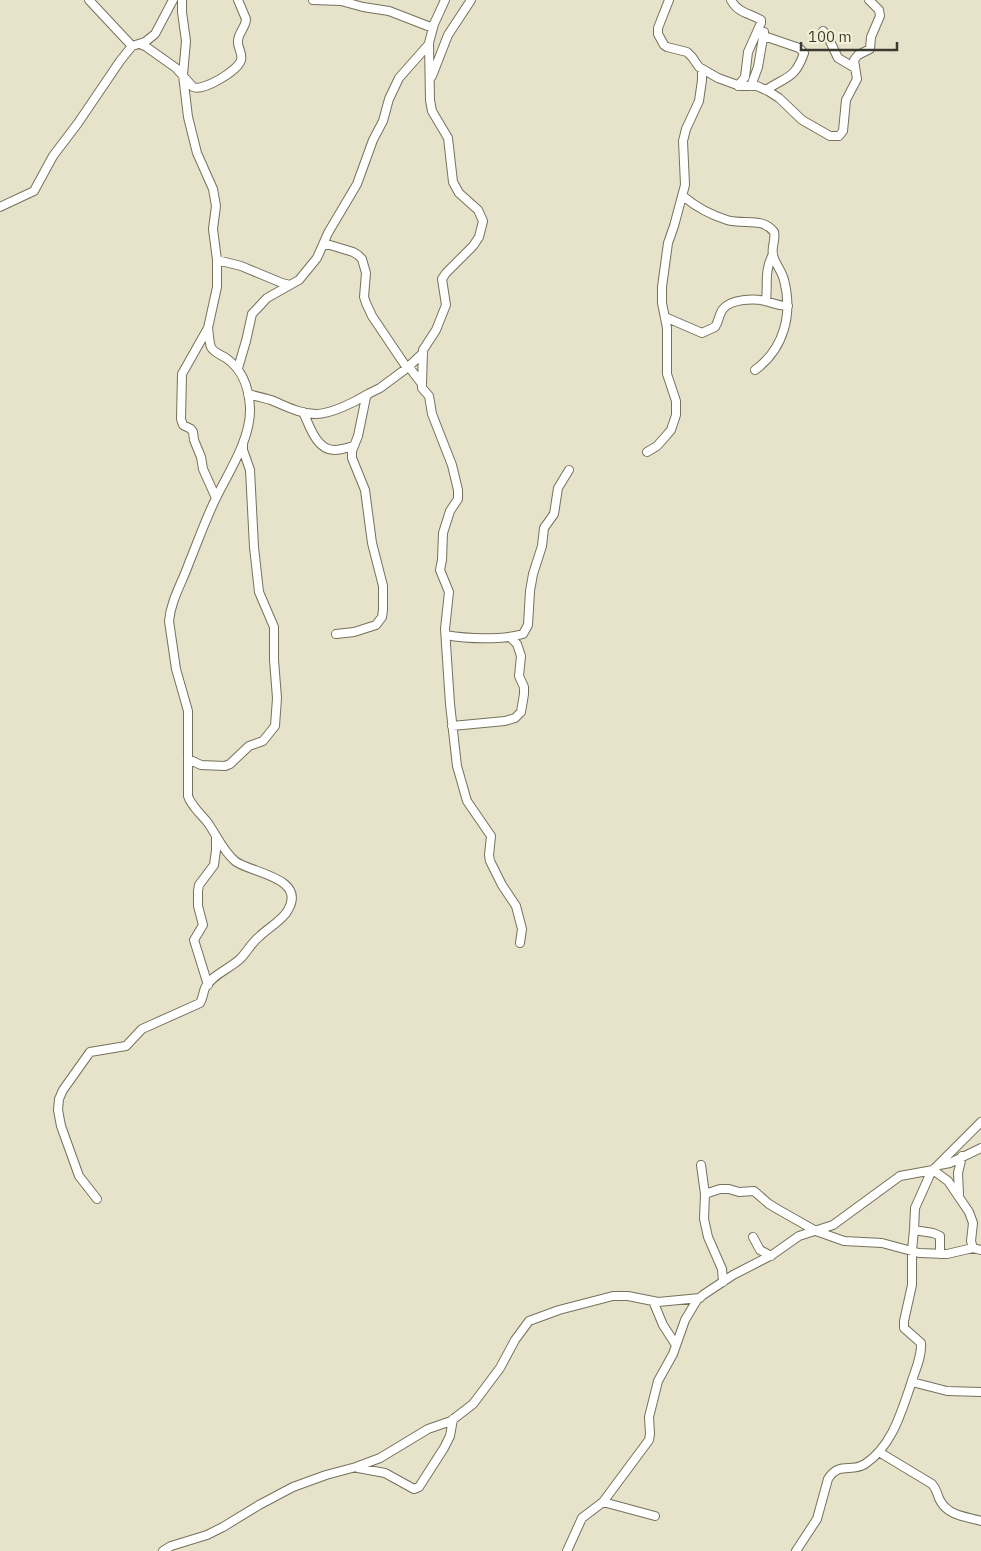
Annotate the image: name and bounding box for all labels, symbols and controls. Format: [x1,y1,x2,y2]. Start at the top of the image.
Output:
scale bar [801,20,897,52]
text: 100 m [808,27,852,46]

